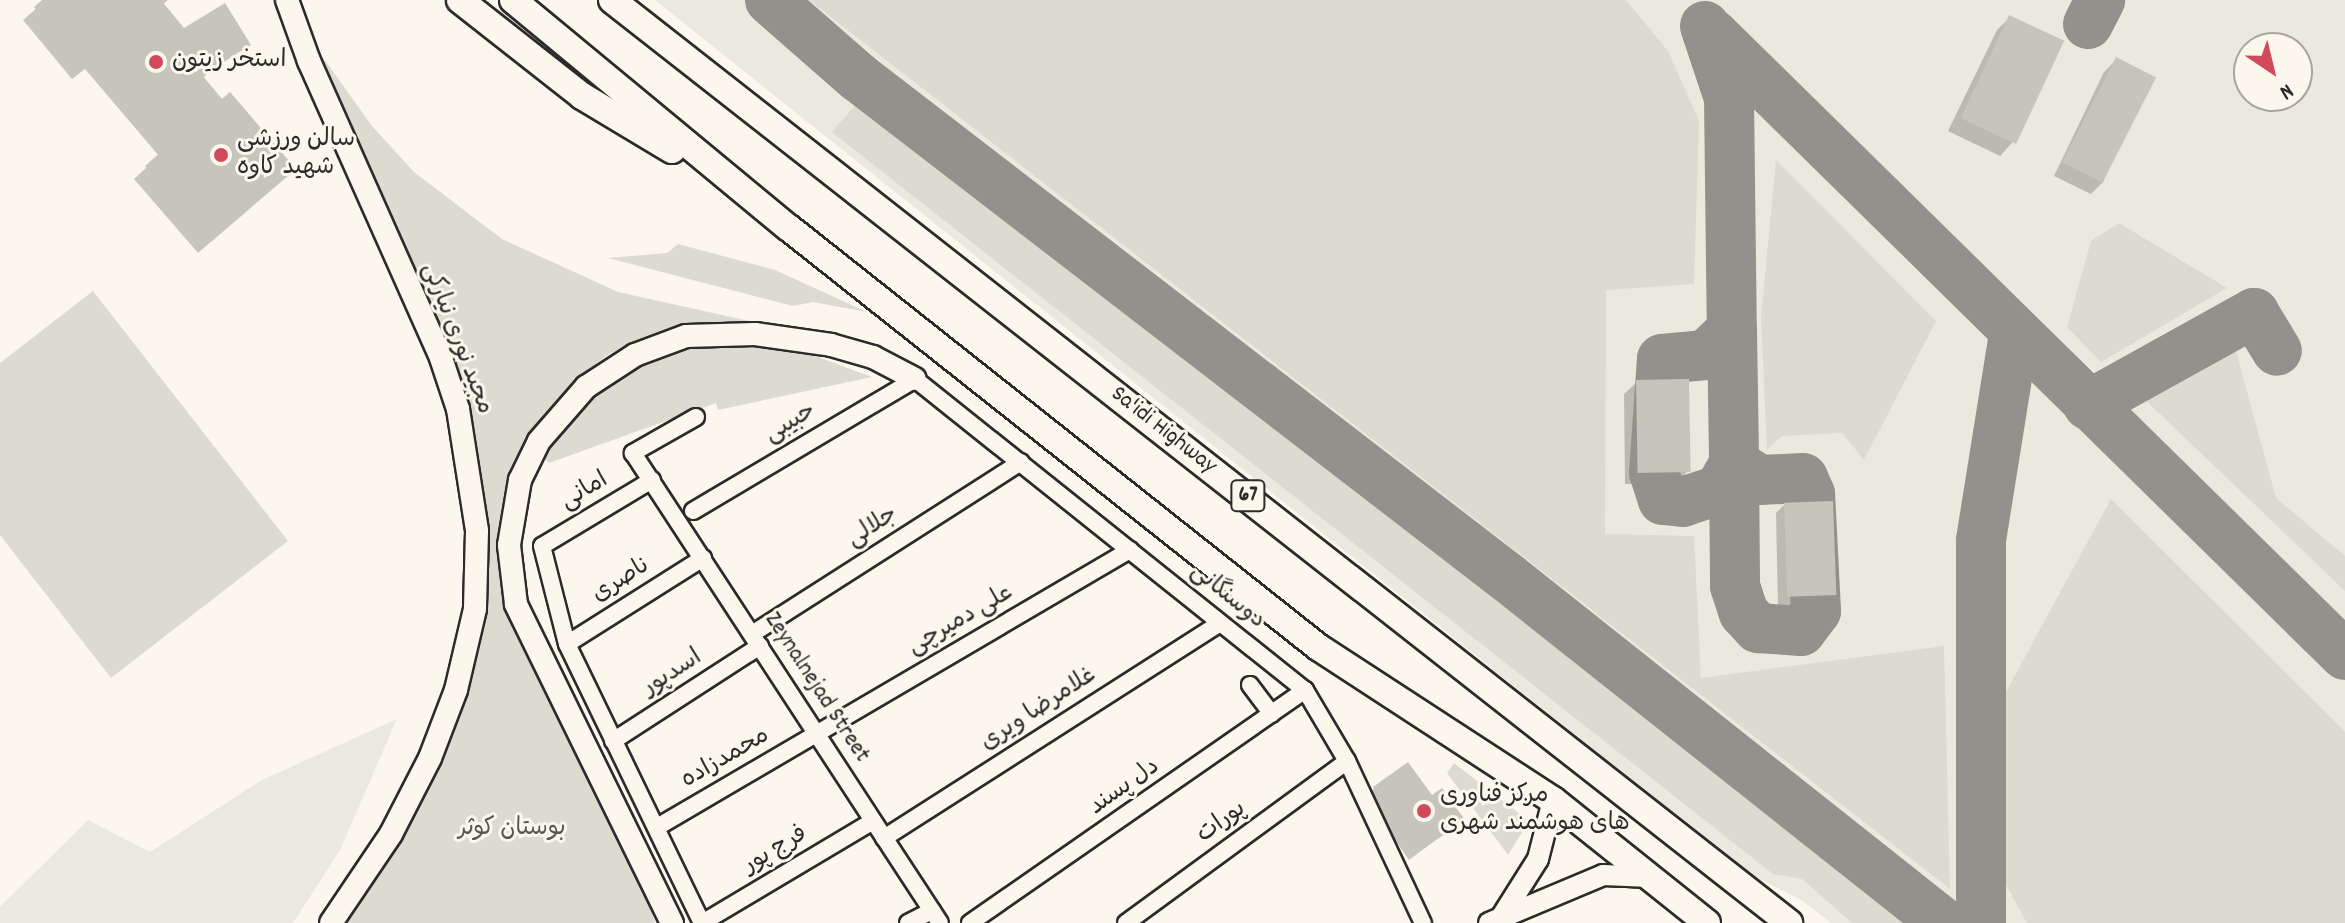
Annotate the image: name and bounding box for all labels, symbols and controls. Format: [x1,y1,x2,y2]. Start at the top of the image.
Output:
north arrow [2233,32,2313,112]
place label: استخر زیتون [172,48,286,76]
marker: استخر زیتون [147,53,165,71]
text: N [2273,75,2299,106]
place label: سالن ورزشی شهید کاوه [237,127,355,183]
marker: سالن ورزشی شهید کاوه [212,146,230,164]
street label: مجید نوری نیارکی [414,259,498,419]
street label: Sa'idi Highway [1104,381,1222,481]
street label: حبیبی [760,398,822,450]
street label: امانی [556,467,614,517]
road number: 67 [1230,478,1266,514]
street label: جلالی [842,501,904,555]
street label: ناصری [587,552,657,610]
street label: دوسنگانی [1184,558,1270,636]
street label: علی دمیرچی [903,579,1019,663]
street label: Zeynalnejad Street [757,608,875,768]
street label: اسدپور [638,644,708,704]
street label: غلامرضا ویری [976,662,1102,758]
street label: محمدزاده [677,722,775,796]
street label: دل پسند [1084,753,1166,823]
place label: مرکز فناوری های هوشمند شهری [1440,783,1630,839]
street label: پورات [1192,795,1252,851]
marker: مرکز فناوری های هوشمند شهری [1415,802,1433,820]
park label: بوستان کوثر [458,816,566,844]
street label: فرج پور [739,821,813,881]

